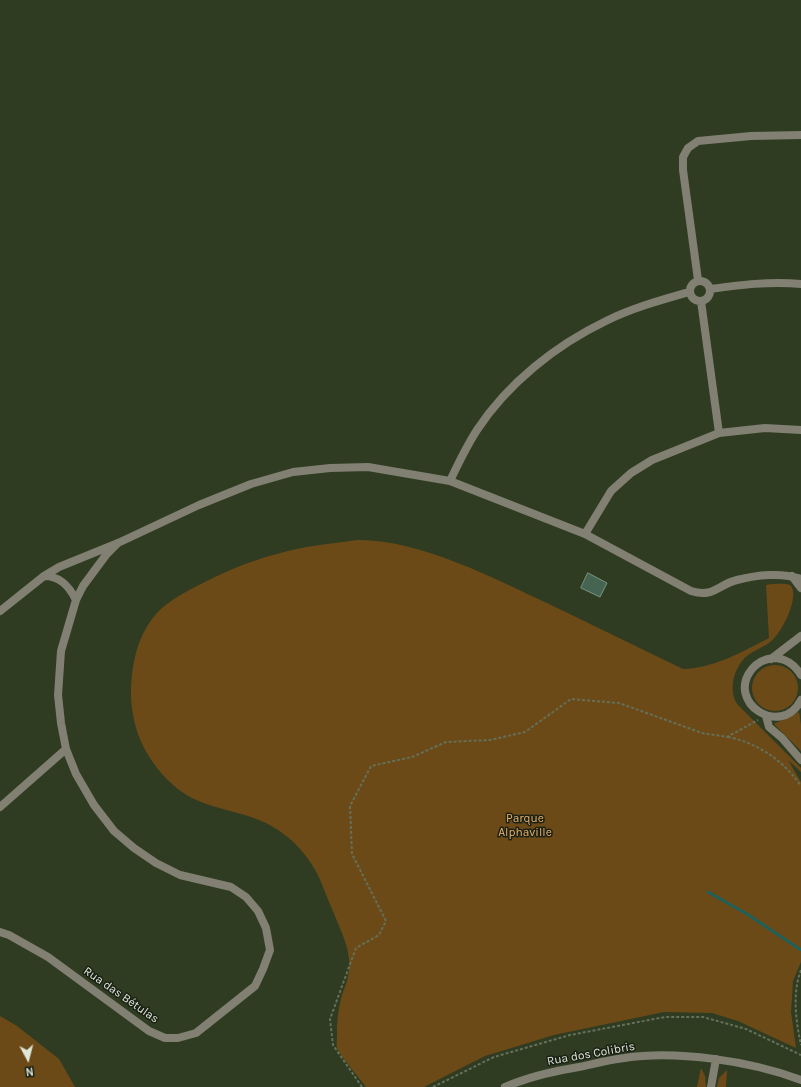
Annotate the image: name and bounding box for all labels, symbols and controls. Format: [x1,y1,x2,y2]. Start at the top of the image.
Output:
park label: Parque Alphaville [498,812,552,840]
street label: Rua das Bétulas [81,964,161,1026]
north arrow [8,1039,48,1079]
street label: Rua dos Colibris [546,1039,636,1069]
text: N [25,1064,34,1078]

